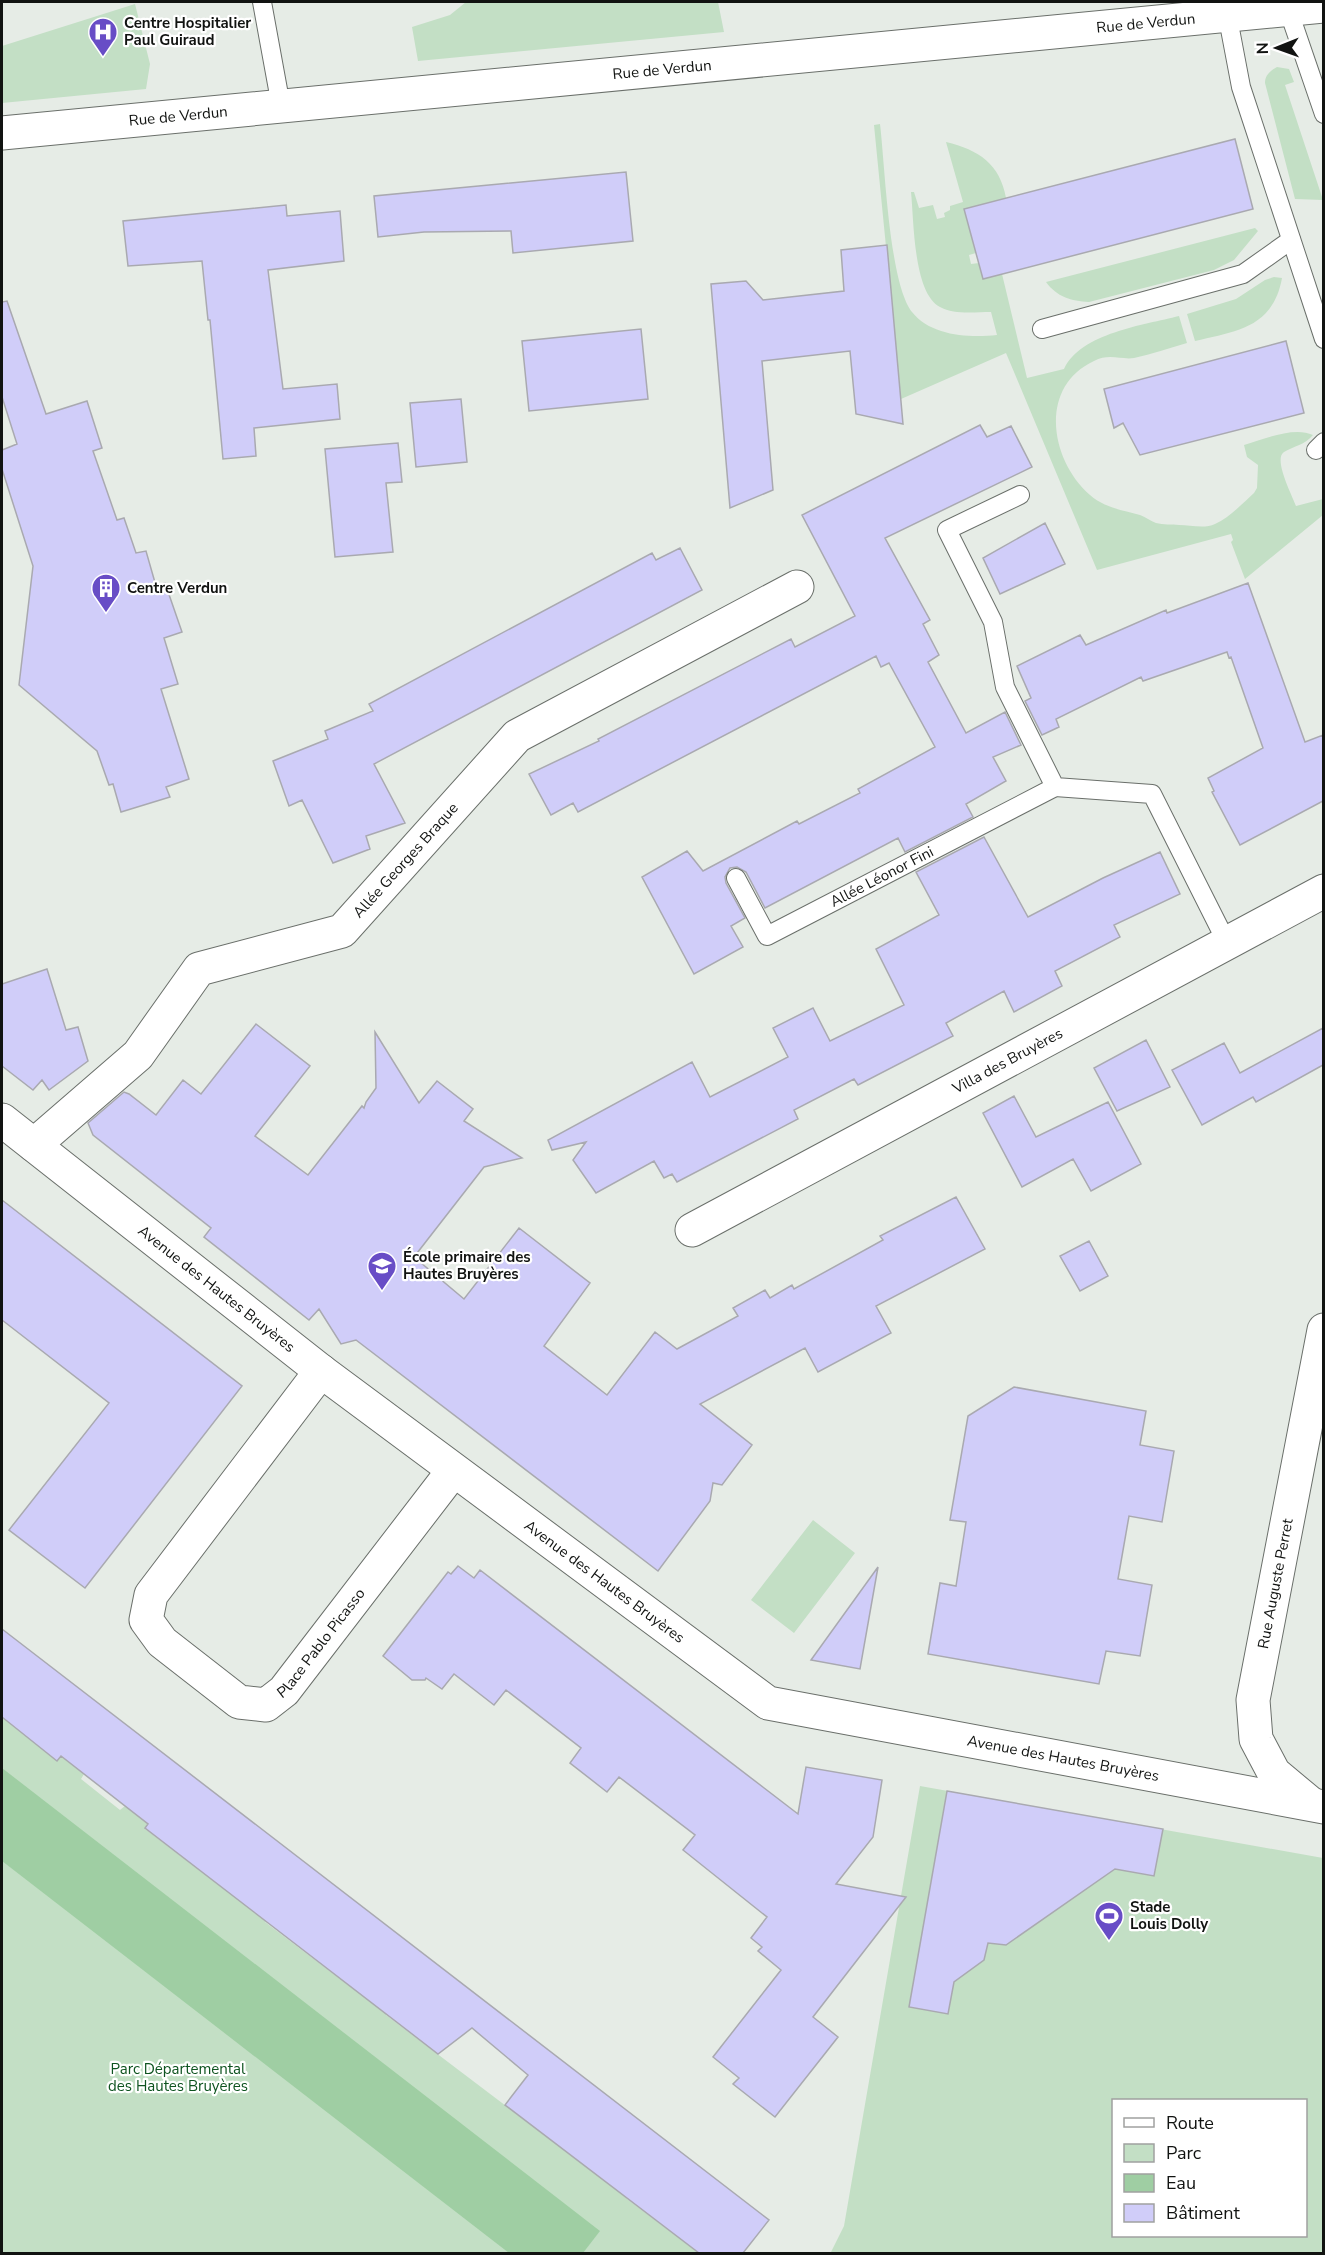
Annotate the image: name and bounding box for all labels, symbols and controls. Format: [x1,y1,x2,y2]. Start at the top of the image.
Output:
street label: Rue de Verdun [1095,8,1196,38]
place label: Centre Hospitalier Paul Guiraud [124,13,251,50]
hospital icon: Centre Hospitalier Paul Guiraud [87,16,119,58]
north arrow [1247,18,1307,78]
text: N [1252,42,1274,54]
street label: Rue de Verdun [612,55,712,84]
street label: Rue de Verdun [128,101,229,131]
building icon: Centre Verdun [90,572,122,614]
place label: Centre Verdun [127,578,227,598]
street label: Allée Georges Braque [348,798,463,922]
street label: Allée Léonor Fini [827,842,937,912]
street label: Villa des Bruyères [948,1023,1066,1099]
street label: Avenue des Hautes Bruyères [134,1221,299,1357]
place label: École primaire des Hautes Bruyères [403,1247,531,1284]
school or university icon: École primaire des Hautes Bruyères [366,1250,398,1292]
street label: Avenue des Hautes Bruyères [520,1515,689,1648]
street label: Rue Auguste Perret [1253,1516,1298,1650]
street label: Place Pablo Picasso [273,1584,369,1703]
street label: Avenue des Hautes Bruyères [966,1730,1161,1786]
place label: Stade Louis Dolly [1130,1897,1208,1934]
sports icon: Stade Louis Dolly [1093,1900,1125,1942]
park label: Parc Départemental des Hautes Bruyères [108,2059,248,2096]
legend [1112,2099,1307,2237]
text: Route [1166,2111,1214,2135]
text: Parc [1166,2141,1201,2165]
text: Eau [1166,2171,1196,2195]
text: Bâtiment [1166,2201,1240,2225]

